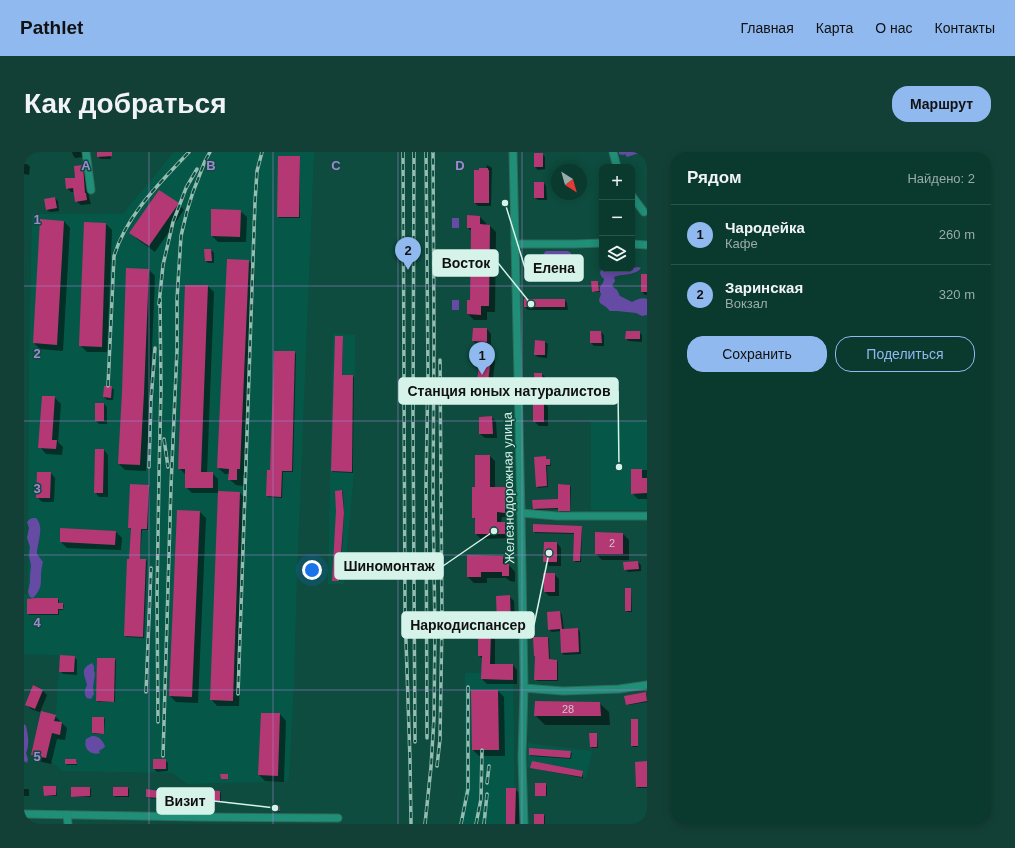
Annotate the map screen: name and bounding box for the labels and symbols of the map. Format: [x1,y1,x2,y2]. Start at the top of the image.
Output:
text: A [81,158,91,173]
text: B [206,158,216,173]
text: C [331,158,341,173]
text: D [455,158,465,173]
north arrow [551,164,587,200]
text: 1 [33,212,41,227]
pin: 2 [395,237,421,270]
callout: Восток [433,250,498,276]
text: Восток [442,255,491,271]
callout: Елена [525,255,583,281]
text: Елена [533,260,575,276]
pin: 1 [469,342,495,375]
text: 2 [33,346,41,361]
callout: Станция юных натуралистов [399,378,618,404]
text: Станция юных натуралистов [407,383,611,399]
street label: Железнодорожная улица [500,411,517,564]
text: 3 [33,481,41,496]
house number: 2 [609,537,615,549]
callout: Шиномонтаж [335,553,443,579]
text: Шиномонтаж [343,558,436,574]
your location [302,560,322,580]
callout: Наркодиспансер [402,612,534,638]
text: 4 [33,615,41,630]
text: Наркодиспансер [410,617,526,633]
house number: 28 [562,703,574,715]
text: 5 [33,749,41,764]
callout: Визит [157,788,214,814]
text: Визит [164,793,206,809]

